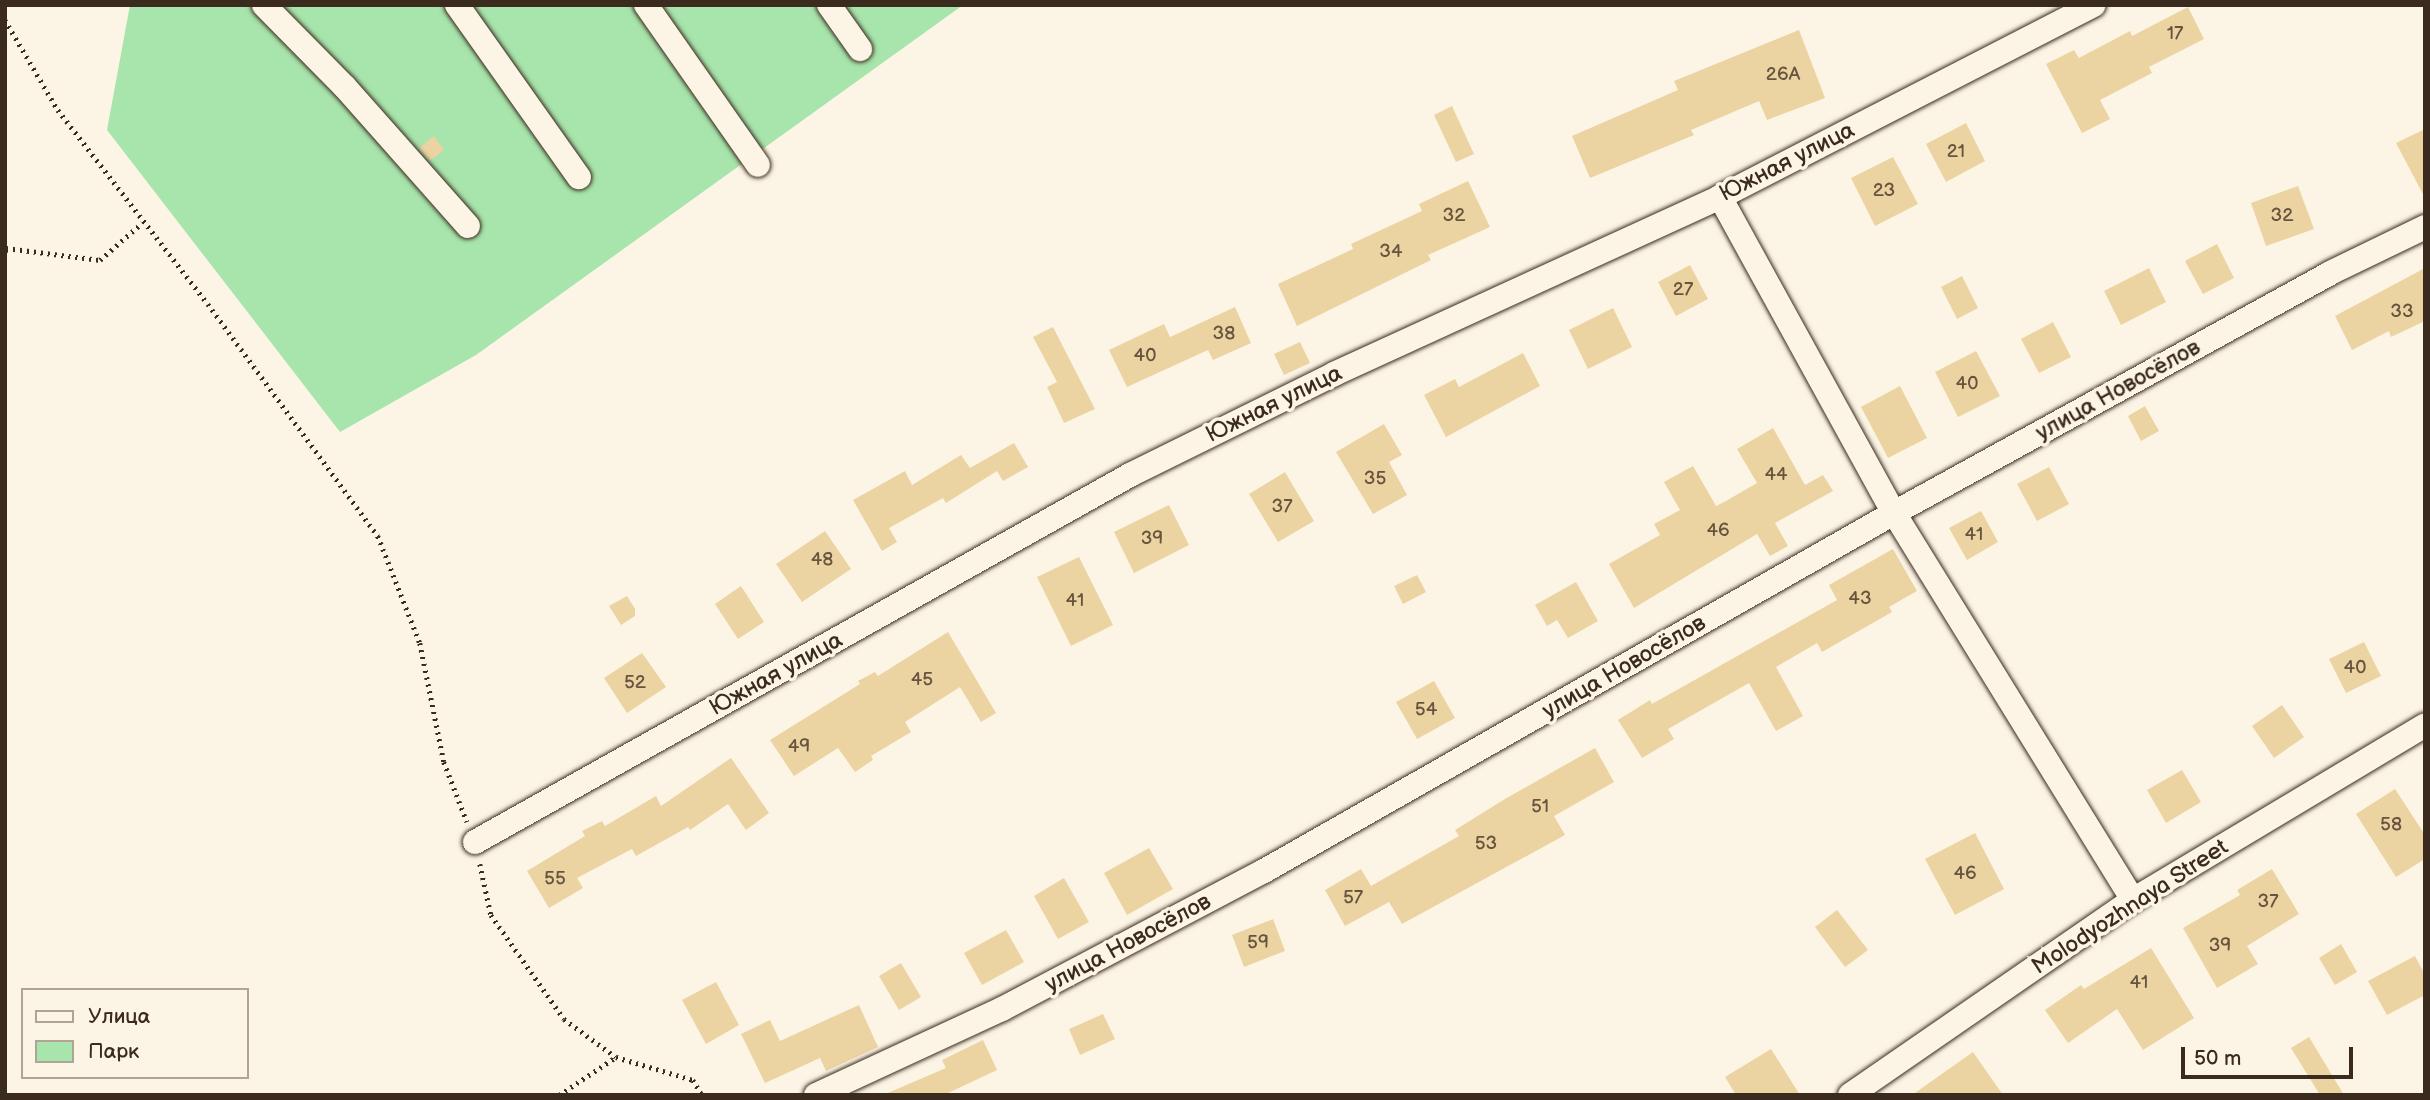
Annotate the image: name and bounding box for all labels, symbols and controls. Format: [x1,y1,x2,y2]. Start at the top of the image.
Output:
house number: 17 [2167,23,2183,45]
house number: 26А [1766,64,1800,86]
street label: Южная улица [1715,116,1859,208]
house number: 21 [1947,141,1965,163]
house number: 23 [1873,180,1895,202]
house number: 32 [1443,205,1465,227]
house number: 32 [2271,205,2293,227]
house number: 34 [1379,241,1403,263]
house number: 27 [1673,279,1693,301]
house number: 33 [2390,301,2414,323]
house number: 38 [1213,323,1235,345]
street label: улица Новосёлов [2031,333,2205,447]
house number: 40 [1134,345,1156,367]
street label: Южная улица [1202,359,1346,449]
house number: 40 [1956,373,1978,395]
house number: 44 [1764,464,1788,486]
house number: 35 [1364,468,1386,490]
house number: 37 [1271,496,1293,518]
house number: 46 [1706,520,1730,542]
house number: 41 [1965,524,1983,546]
house number: 39 [1141,528,1163,550]
house number: 48 [811,549,833,571]
house number: 43 [1848,588,1872,610]
house number: 41 [1066,590,1084,612]
street label: улица Новосёлов [1537,609,1711,725]
street label: Южная улица [705,626,847,722]
house number: 40 [2344,657,2366,679]
house number: 45 [911,669,933,691]
house number: 52 [624,672,646,694]
house number: 54 [1415,699,1437,721]
house number: 49 [788,736,810,758]
house number: 51 [1531,796,1549,818]
house number: 58 [2380,814,2402,836]
house number: 53 [1475,833,1497,855]
street label: Molodyozhnaya Street [2027,833,2233,981]
house number: 46 [1953,863,1977,885]
house number: 55 [544,868,566,890]
house number: 57 [1343,887,1363,909]
street label: улица Новосёлов [1040,888,1216,998]
house number: 37 [2257,891,2279,913]
house number: 59 [1247,932,1269,954]
house number: 39 [2209,935,2231,957]
house number: 41 [2130,972,2148,994]
legend [21,988,248,1079]
text: Улица [88,1004,150,1029]
scale bar [2185,1034,2356,1078]
text: Парк [88,1039,139,1064]
text: 50 m [2194,1046,2241,1071]

